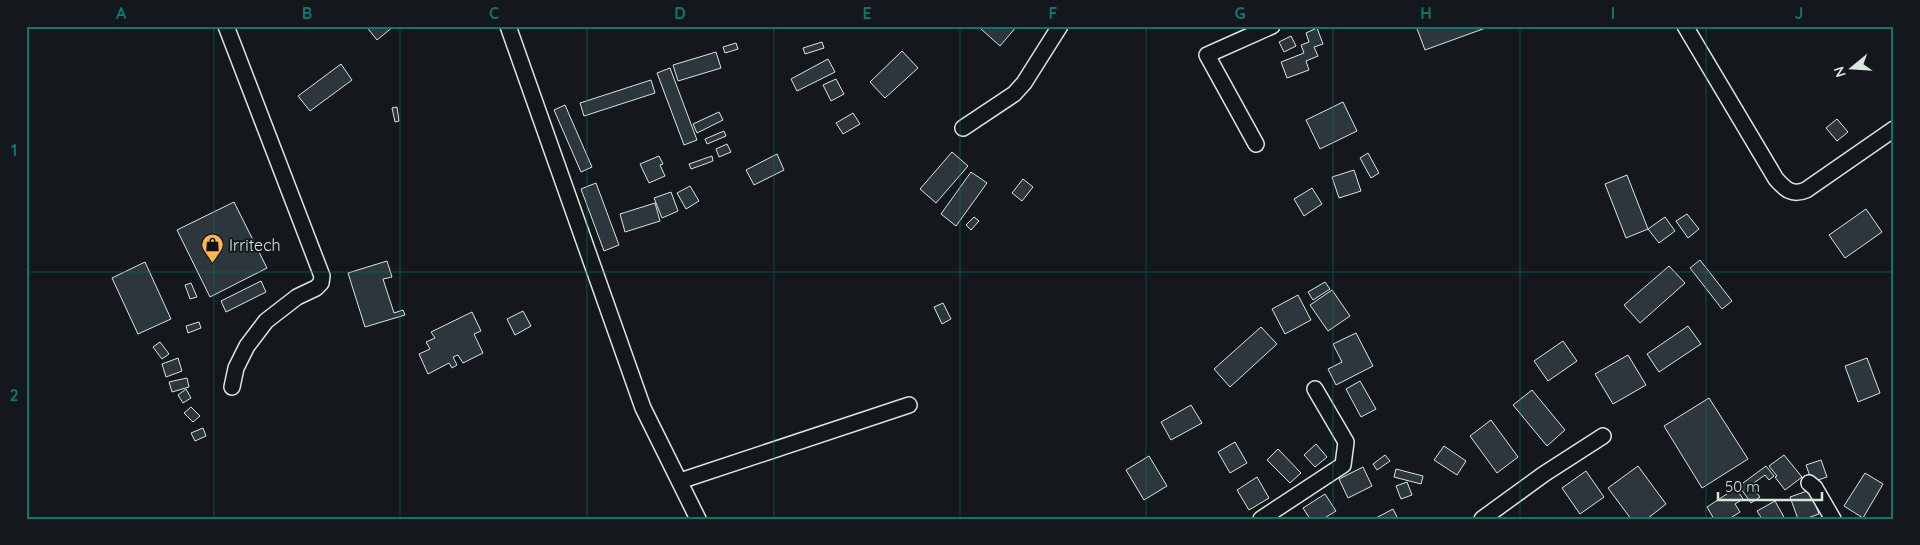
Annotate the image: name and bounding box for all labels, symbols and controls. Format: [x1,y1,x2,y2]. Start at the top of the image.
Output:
text: A [116,3,127,23]
text: B [302,3,312,23]
text: C [489,3,499,23]
text: D [674,3,686,23]
text: E [862,3,872,23]
text: F [1049,3,1058,23]
text: G [1234,3,1246,23]
text: H [1420,3,1432,23]
text: I [1611,3,1615,23]
text: J [1795,3,1803,23]
north arrow [1828,42,1878,92]
text: N [1829,64,1850,80]
text: 1 [11,140,17,160]
shop icon: Irritech [201,233,225,264]
place label: Irritech [229,235,281,255]
text: 2 [9,385,19,405]
scale bar [1718,470,1821,502]
text: 50 m [1725,477,1760,496]

